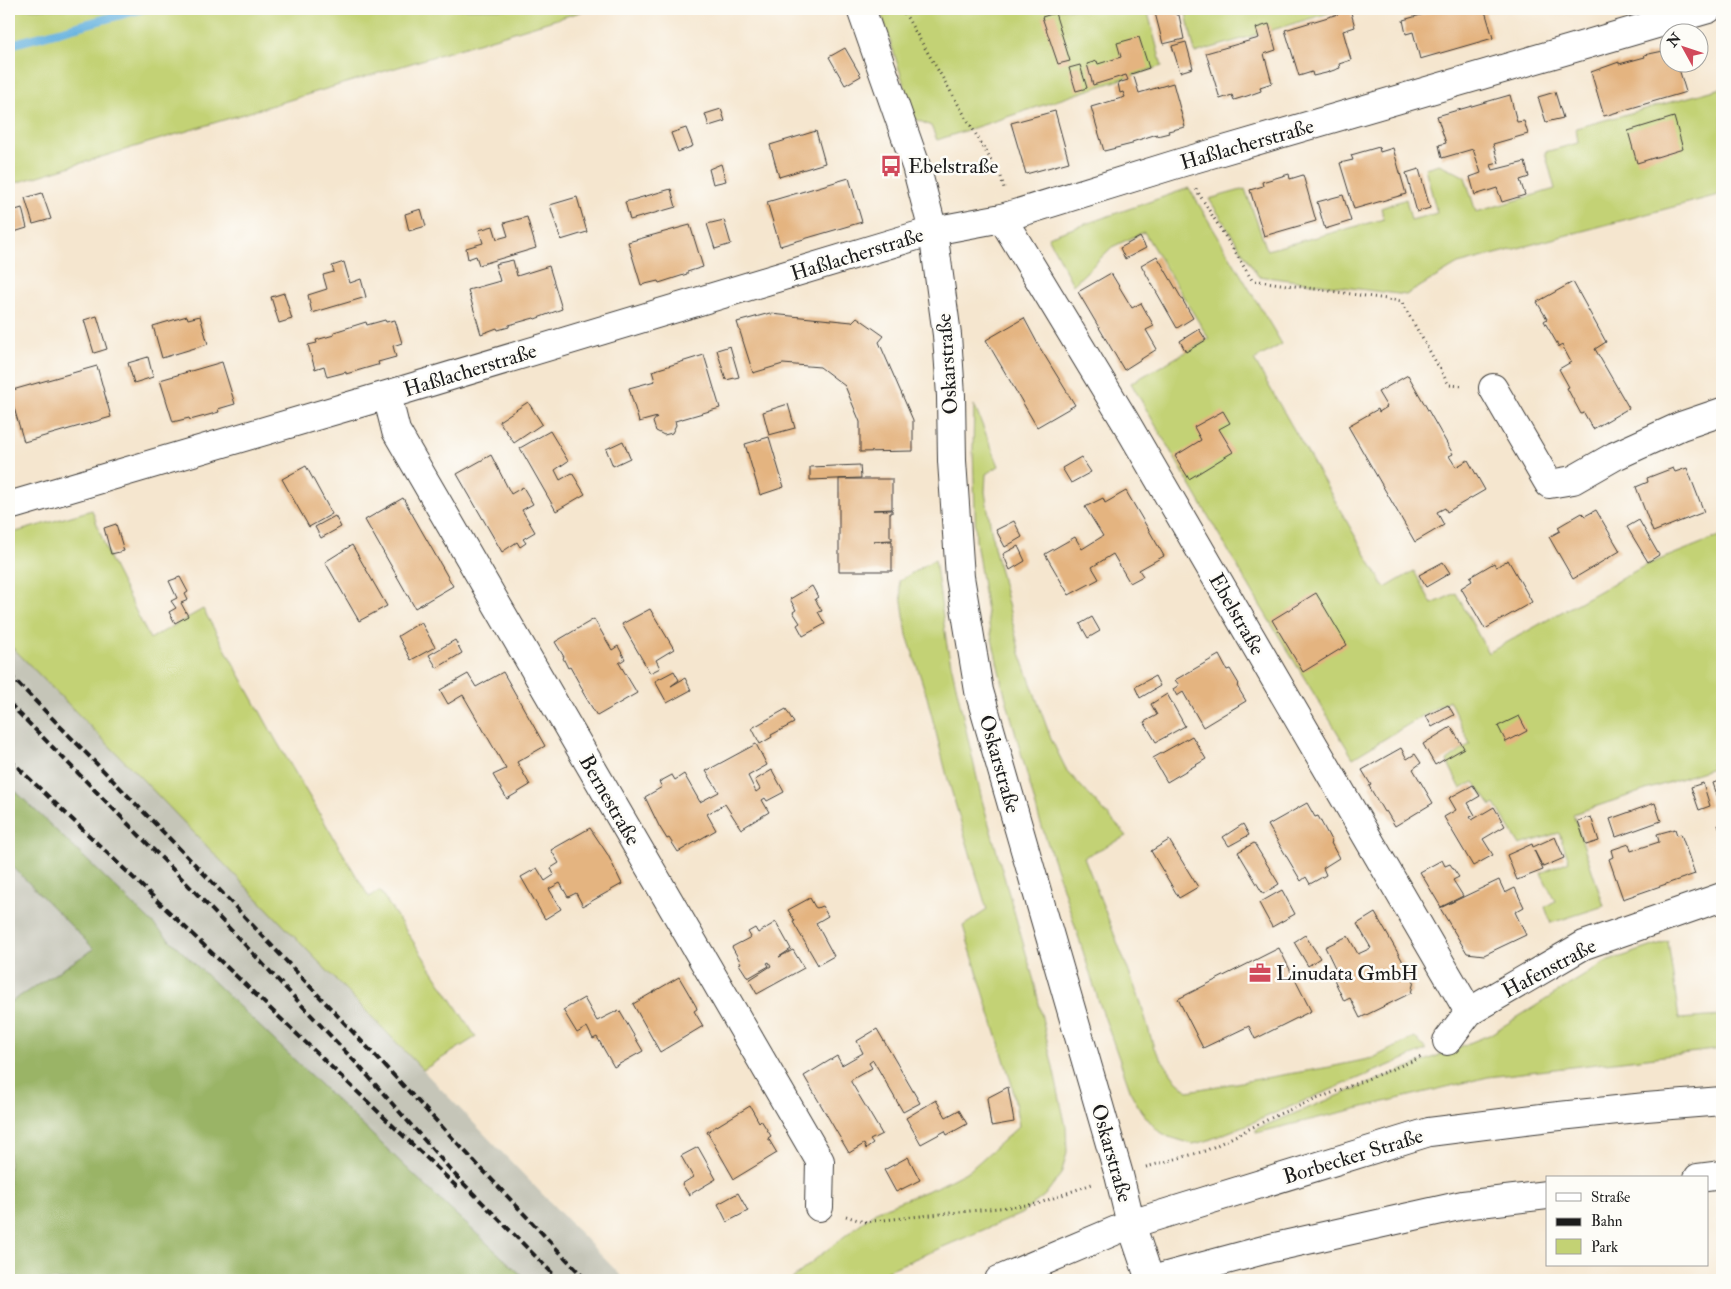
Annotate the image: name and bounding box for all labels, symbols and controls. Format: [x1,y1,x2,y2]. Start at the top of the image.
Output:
north arrow [1658,22,1708,72]
text: N [1663,29,1685,51]
street label: Haßlacherstraße [1177,112,1317,176]
bus stop icon: Ebelstraße [878,153,904,179]
place label: Ebelstraße [908,153,998,180]
street label: Haßlacherstraße [787,221,927,288]
street label: Oskarstraße [930,312,964,415]
street label: Haßlacherstraße [400,337,540,404]
street label: Ebelstraße [1202,568,1271,660]
street label: Oskarstraße [973,712,1027,817]
street label: Bernestraße [573,750,647,851]
street label: Hafenstraße [1498,932,1601,1004]
office icon: Linudata GmbH [1247,960,1273,986]
place label: Linudata GmbH [1276,960,1418,987]
street label: Oskarstraße [1085,1101,1139,1206]
street label: Borbecker Straße [1280,1122,1427,1191]
legend [1546,1176,1708,1266]
text: Straße [1591,1188,1630,1207]
text: Bahn [1591,1212,1623,1231]
text: Park [1591,1238,1618,1257]

